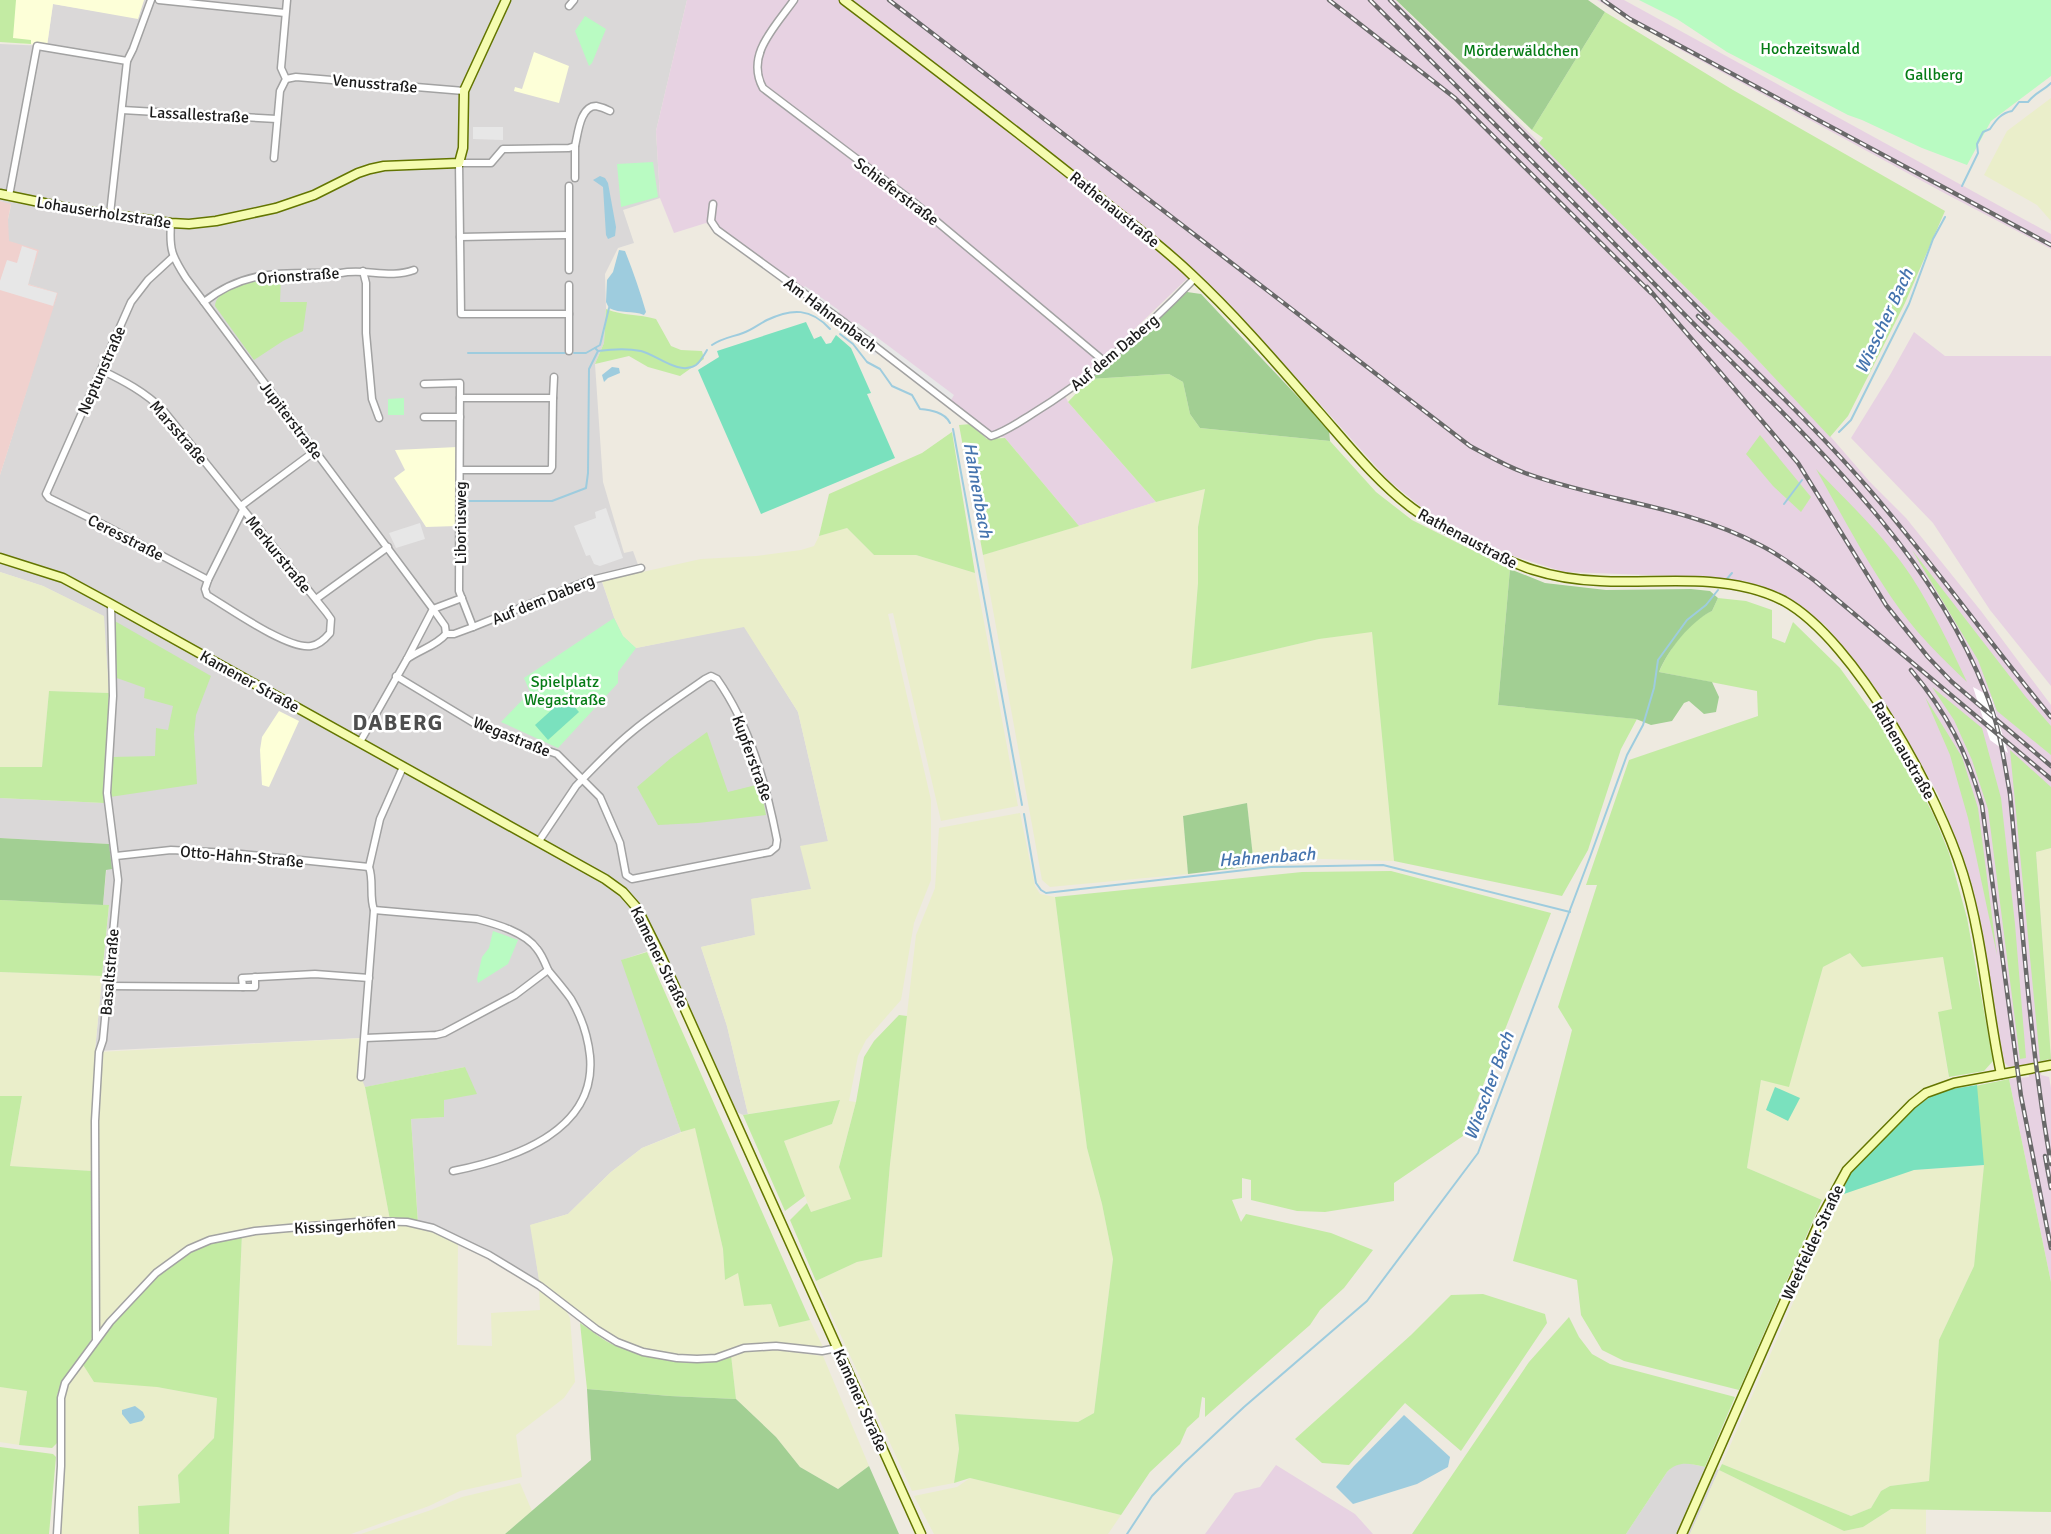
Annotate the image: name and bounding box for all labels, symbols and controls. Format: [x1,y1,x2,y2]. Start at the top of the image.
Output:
park label: Hochzeitswald [1760,39,1860,59]
park label: Mörderwäldchen [1463,41,1579,61]
park label: Gallberg [1905,65,1963,85]
street label: Venusstraße [332,70,418,98]
street label: Lassallestraße [148,102,249,128]
street label: Schieferstraße [850,153,943,230]
street label: Rathenaustraße [1065,167,1163,252]
street label: Lohauserholzstraße [35,192,173,234]
street label: Orionstraße [256,263,340,289]
water label: Wiescher Bach [1850,264,1918,377]
street label: Am Hahnenbach [780,273,881,356]
street label: Auf dem Daberg [1066,310,1163,395]
street label: Neptunstraße [73,323,130,418]
street label: Jupiterstraße [255,378,327,464]
street label: Marsstraße [145,396,212,469]
water label: Hahnenbach [959,441,997,541]
street label: Liboriusweg [451,481,471,565]
street label: Rathenaustraße [1414,504,1521,574]
street label: Ceresstraße [84,510,167,566]
street label: Merkurstraße [241,512,315,597]
street label: Auf dem Daberg [489,570,598,630]
street label: Kamener Straße [196,646,303,718]
park label: Spielplatz Wegastraße [524,672,606,710]
street label: Rathenaustraße [1867,698,1939,803]
district label: DABERG [352,709,444,736]
street label: Wegastraße [470,712,553,762]
street label: Kupferstraße [727,713,777,804]
street label: Otto-Hahn-Straße [179,842,304,872]
water label: Hahnenbach [1218,843,1317,871]
street label: Kamener Straße [626,903,692,1012]
street label: Basaltstraße [96,928,124,1017]
water label: Wiescher Bach [1459,1028,1519,1143]
street label: Weetfelder Straße [1777,1182,1848,1303]
street label: Kissingerhöfen [294,1213,397,1239]
street label: Kamener Straße [828,1346,892,1455]

